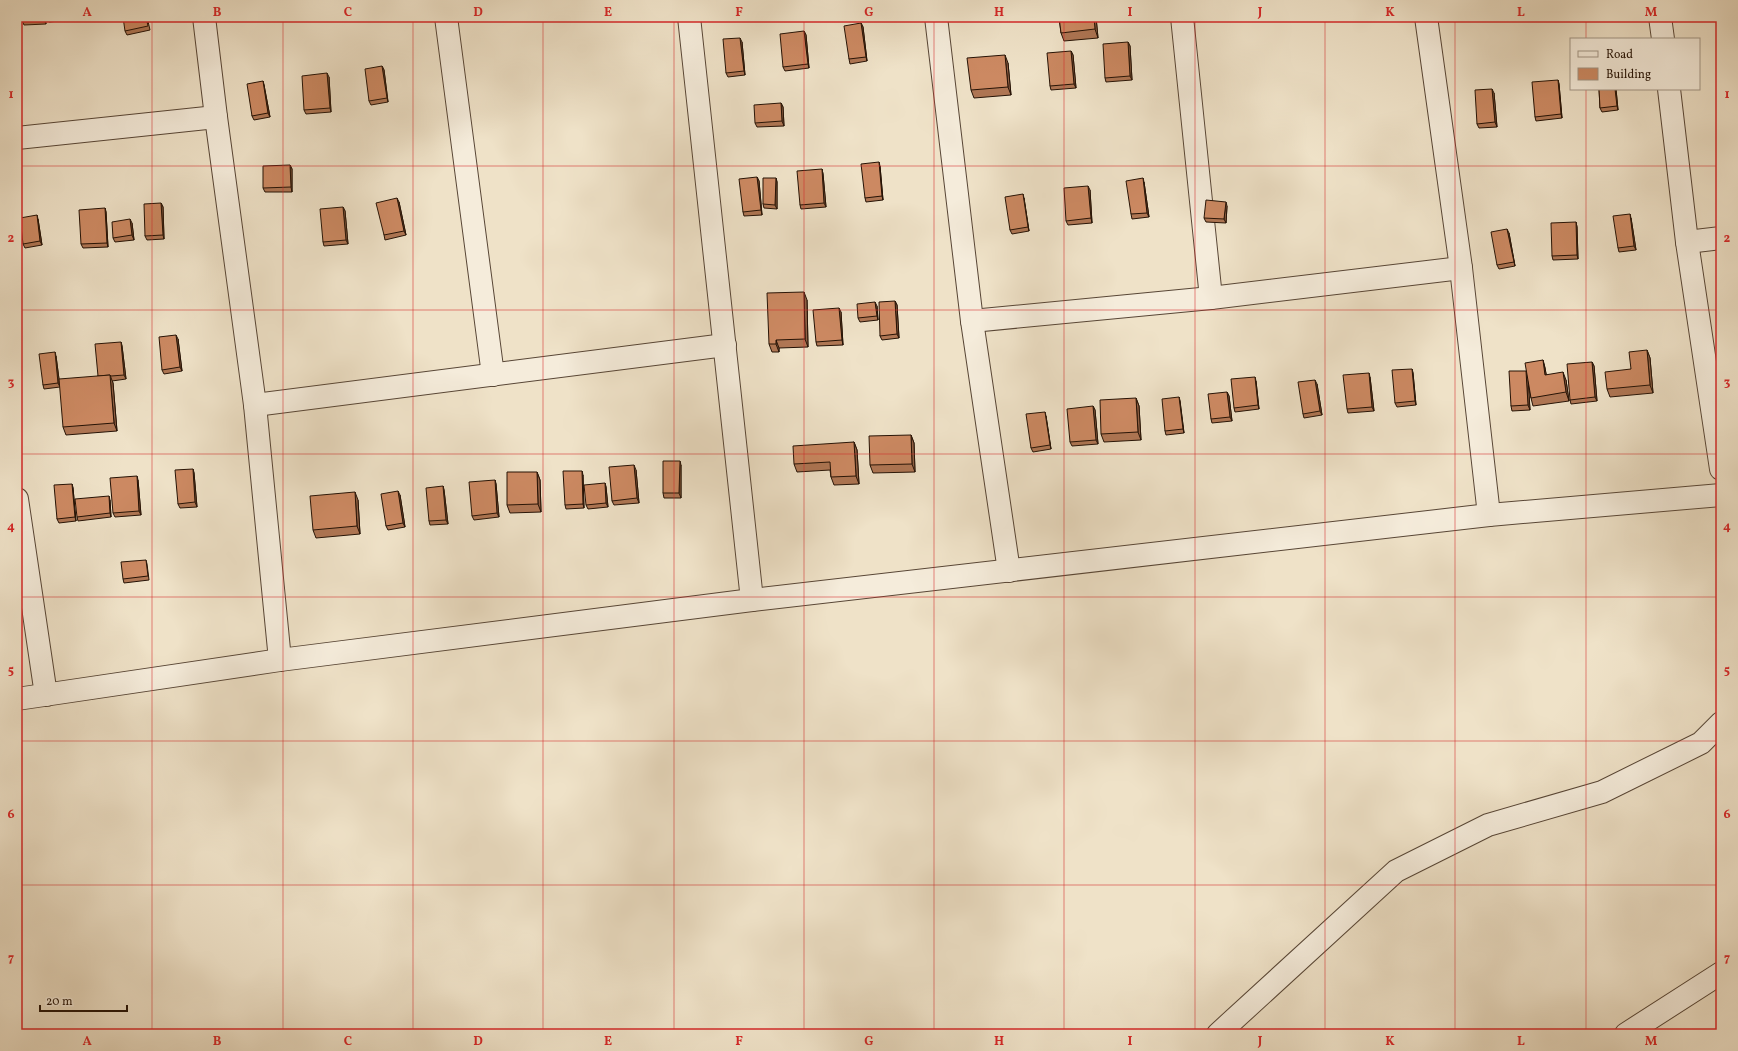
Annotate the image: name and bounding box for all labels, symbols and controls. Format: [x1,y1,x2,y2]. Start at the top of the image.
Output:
text: A [82,4,92,22]
text: B [213,4,222,22]
text: C [344,4,352,22]
text: D [473,4,483,22]
text: E [604,4,612,22]
text: F [735,4,743,22]
text: G [864,4,874,22]
text: H [994,4,1004,22]
text: I [1128,4,1133,22]
text: J [1257,4,1263,22]
text: K [1385,4,1395,22]
text: L [1517,4,1525,22]
text: M [1645,4,1658,22]
legend [1570,38,1700,90]
text: Road [1606,47,1633,63]
text: Building [1606,67,1651,83]
text: 1 [8,86,14,104]
text: 1 [1724,86,1730,104]
text: 2 [8,230,15,248]
text: 2 [1724,230,1731,248]
text: 3 [8,374,15,392]
text: 3 [1724,374,1731,392]
text: 4 [7,518,15,536]
text: 4 [1723,518,1731,536]
text: 5 [8,662,14,680]
text: 5 [1724,662,1730,680]
text: 6 [7,806,15,824]
text: 6 [1723,806,1731,824]
text: 7 [8,950,14,968]
text: 7 [1724,950,1730,968]
scale bar [40,987,127,1013]
text: 20 m [46,994,73,1010]
text: A [82,1033,92,1051]
text: B [213,1033,222,1051]
text: C [344,1033,352,1051]
text: D [473,1033,483,1051]
text: E [604,1033,612,1051]
text: F [735,1033,743,1051]
text: G [864,1033,874,1051]
text: H [994,1033,1004,1051]
text: I [1128,1033,1133,1051]
text: J [1257,1033,1263,1051]
text: K [1385,1033,1395,1051]
text: L [1517,1033,1525,1051]
text: M [1645,1033,1658,1051]

